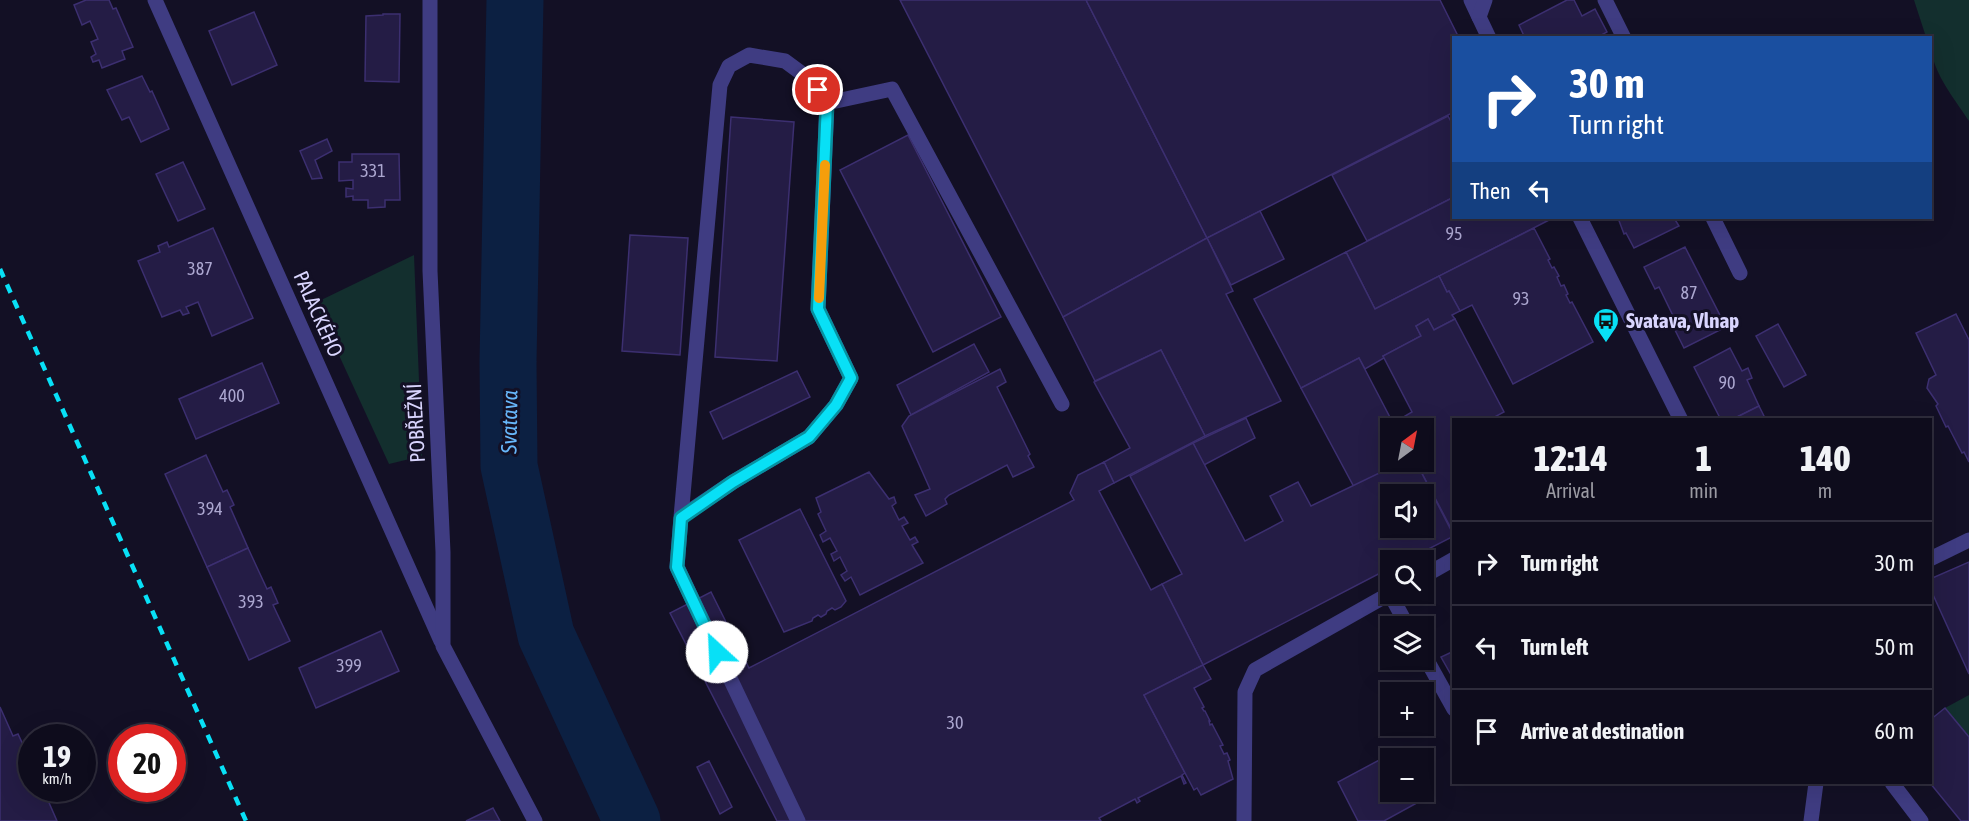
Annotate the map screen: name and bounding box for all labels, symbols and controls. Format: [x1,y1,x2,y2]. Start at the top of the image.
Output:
text: 30 m [1569,59,1644,107]
icon: right [1470,60,1548,138]
pin [792,64,843,115]
icon: arrive [801,73,834,106]
text: Turn right [1569,109,1664,140]
house number: 331 [360,160,386,181]
icon: left [1523,174,1556,207]
text: Then [1470,178,1511,204]
house number: 95 [1446,223,1462,244]
house number: 387 [187,258,213,279]
street label: PALACKÉHO [289,267,348,360]
house number: 87 [1681,282,1697,303]
house number: 93 [1513,288,1529,309]
bus stop icon: Svatava, Vlnap [1591,306,1621,344]
place label: Svatava, Vlnap [1626,308,1739,332]
house number: 90 [1719,372,1735,393]
street label: POBŘEŽNÍ [401,383,429,463]
house number: 400 [219,385,245,406]
water label: Svatava [495,390,523,455]
north arrow [1380,418,1434,472]
map controls [1380,418,1434,802]
text: 12:14 [1534,437,1608,479]
text: 1 [1695,437,1712,479]
text: 140 [1800,437,1850,479]
text: Arrival [1546,479,1595,502]
text: min [1689,479,1718,502]
text: m [1818,479,1832,502]
button: sound [1380,484,1434,538]
house number: 394 [197,498,223,519]
icon: right [1470,547,1503,580]
button: search [1380,550,1434,604]
text: Turn right [1521,550,1598,576]
text: 30 m [1874,550,1914,576]
house number: 393 [238,591,264,612]
button: layers [1380,616,1434,670]
position arrow [685,620,749,684]
icon: left [1470,631,1503,664]
text: Turn left [1521,634,1588,660]
text: 50 m [1874,634,1914,660]
house number: 399 [336,655,362,676]
button: + [1380,682,1434,736]
house number: 30 [947,712,963,733]
icon: arrive [1470,715,1503,748]
text: Arrive at destination [1521,718,1684,744]
text: 60 m [1874,718,1914,744]
speed limit sign: 20 [108,724,186,802]
text: 19 [43,739,71,773]
button: − [1380,748,1434,802]
text: km/h [42,770,72,787]

